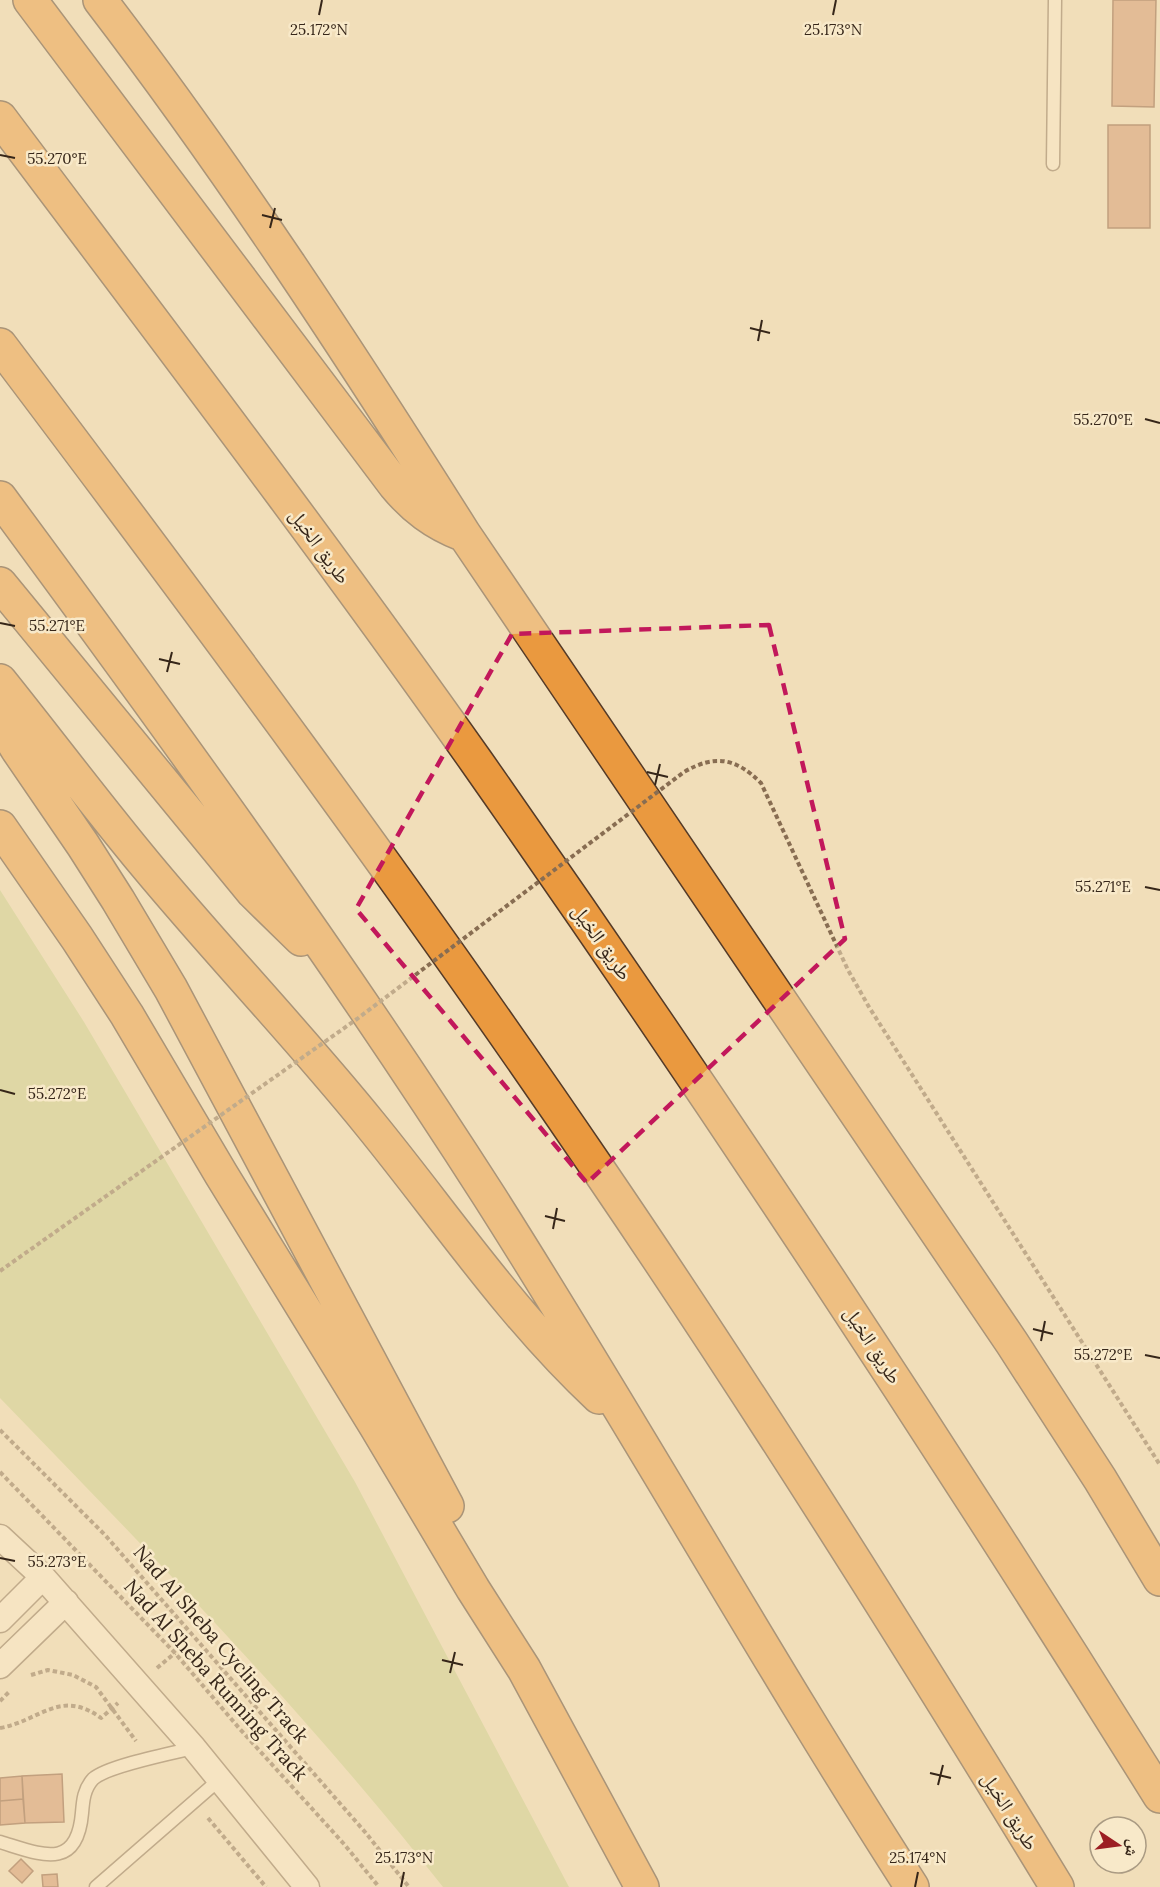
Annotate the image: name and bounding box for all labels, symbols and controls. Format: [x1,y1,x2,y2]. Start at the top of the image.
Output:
text: 25.172°N [290,20,348,39]
text: 25.173°N [804,20,862,39]
text: 55.270°E [27,149,87,168]
text: 55.270°E [1073,410,1133,429]
street label: طريق الخيل [285,503,356,588]
text: 55.271°E [29,616,85,635]
text: 55.271°E [1075,877,1131,896]
street label: طريق الخيل [567,899,638,985]
text: 55.272°E [28,1084,86,1103]
street label: طريق الخيل [839,1301,908,1388]
text: 55.272°E [1074,1345,1132,1364]
street label: Nad Al Sheba Cycling Track [128,1539,314,1748]
text: 55.273°E [28,1552,86,1571]
street label: Nad Al Sheba Running Track [119,1574,314,1786]
street label: طريق الخيل [977,1767,1044,1855]
north arrow [1088,1815,1148,1875]
text: ش [1121,1838,1144,1859]
text: 25.173°N [375,1848,433,1867]
text: 25.174°N [889,1848,947,1867]

